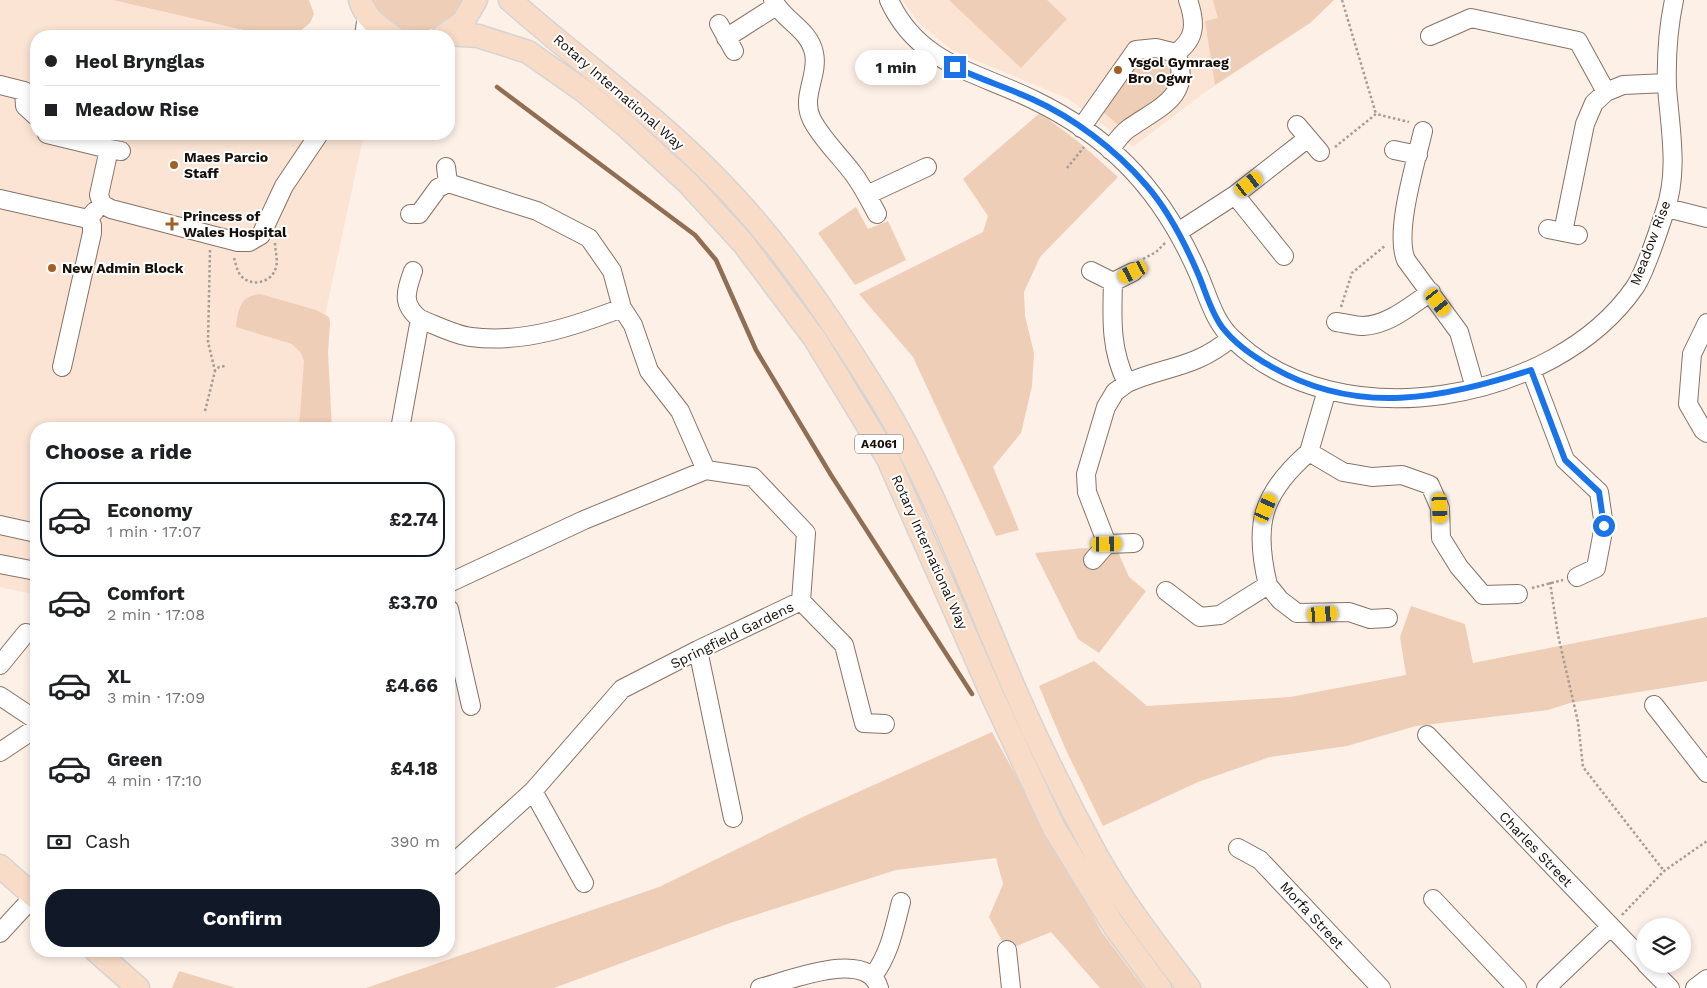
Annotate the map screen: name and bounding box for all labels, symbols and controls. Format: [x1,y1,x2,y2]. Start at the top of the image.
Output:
street label: Rotary International Way [551,31,688,154]
text: Heol Brynglas [75,50,205,73]
callout: 1 min [855,50,938,84]
place label: Ysgol Gymraeg Bro Ogwr [1128,54,1229,86]
route end [944,56,966,78]
text: 1 min [875,58,917,77]
marker: Ysgol Gymraeg Bro Ogwr [1112,64,1124,76]
text: Meadow Rise [75,98,199,121]
place label: Maes Parcio Staff [184,149,268,181]
marker: Maes Parcio Staff [168,159,180,171]
car [1232,169,1265,199]
street label: Meadow Rise [1627,198,1673,288]
place label: Princess of Wales Hospital [183,208,287,240]
marker: Princess of Wales Hospital [165,217,179,231]
car [1116,259,1149,285]
place label: New Admin Block [62,260,184,276]
marker: New Admin Block [46,262,58,274]
car [1422,286,1453,318]
road number: A4061 [855,434,903,454]
text: Choose a ride [45,439,192,464]
street label: Rotary International Way [889,472,972,632]
car [1253,491,1278,525]
car [1431,493,1448,523]
icon: car [47,497,92,542]
text: Economy [107,499,192,522]
text: £2.74 [389,508,438,531]
route start [1593,515,1615,537]
text: 1 min · 17:07 [107,522,201,541]
car [1091,536,1122,552]
icon: car [47,580,92,625]
text: Comfort [107,582,185,605]
text: £3.70 [388,591,438,614]
street label: Springfield Gardens [668,598,796,672]
text: 2 min · 17:08 [107,605,205,624]
car [1307,605,1338,623]
icon: car [47,663,92,708]
text: XL [107,665,131,688]
text: £4.66 [385,674,438,697]
text: 3 min · 17:09 [107,688,205,707]
icon: car [47,746,92,791]
text: Green [107,748,163,771]
text: £4.18 [390,757,438,780]
text: 4 min · 17:10 [107,771,202,790]
street label: Charles Street [1496,808,1576,890]
icon: cash [45,828,73,856]
text: Cash [85,830,131,853]
text: 390 m [390,832,440,851]
street label: Morfa Street [1277,878,1347,952]
button: Confirm [45,889,440,947]
map controls [1636,918,1691,973]
button: layers [1636,918,1691,973]

